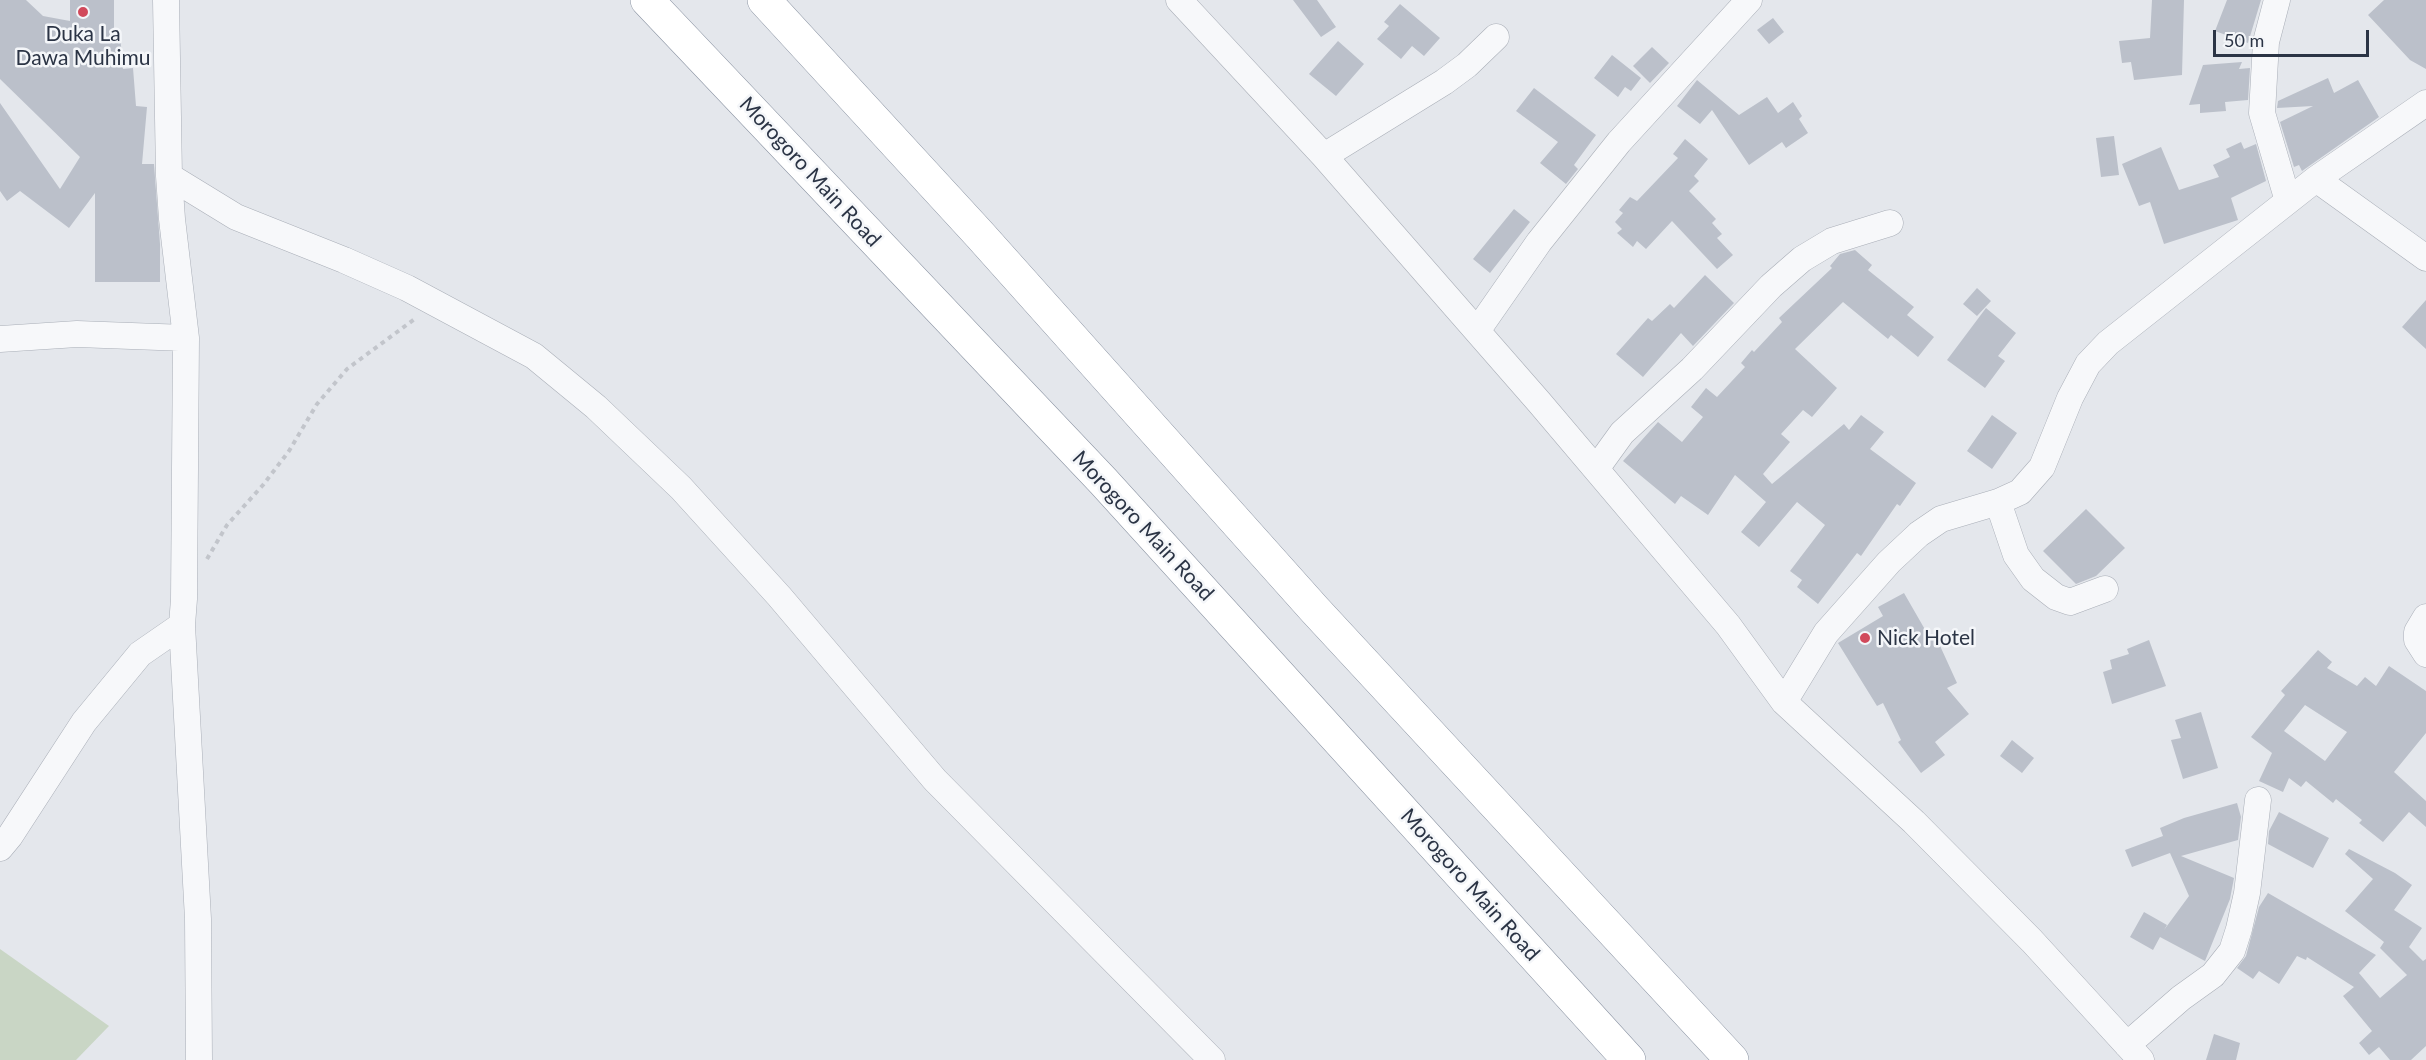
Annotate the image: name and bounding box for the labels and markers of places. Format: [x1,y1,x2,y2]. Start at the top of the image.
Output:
marker: Duka La Dawa Muhimu [76,5,90,19]
place label: Duka La Dawa Muhimu [15,21,151,71]
place label: Nick Hotel [1877,625,1975,651]
marker: Nick Hotel [1858,631,1872,645]

